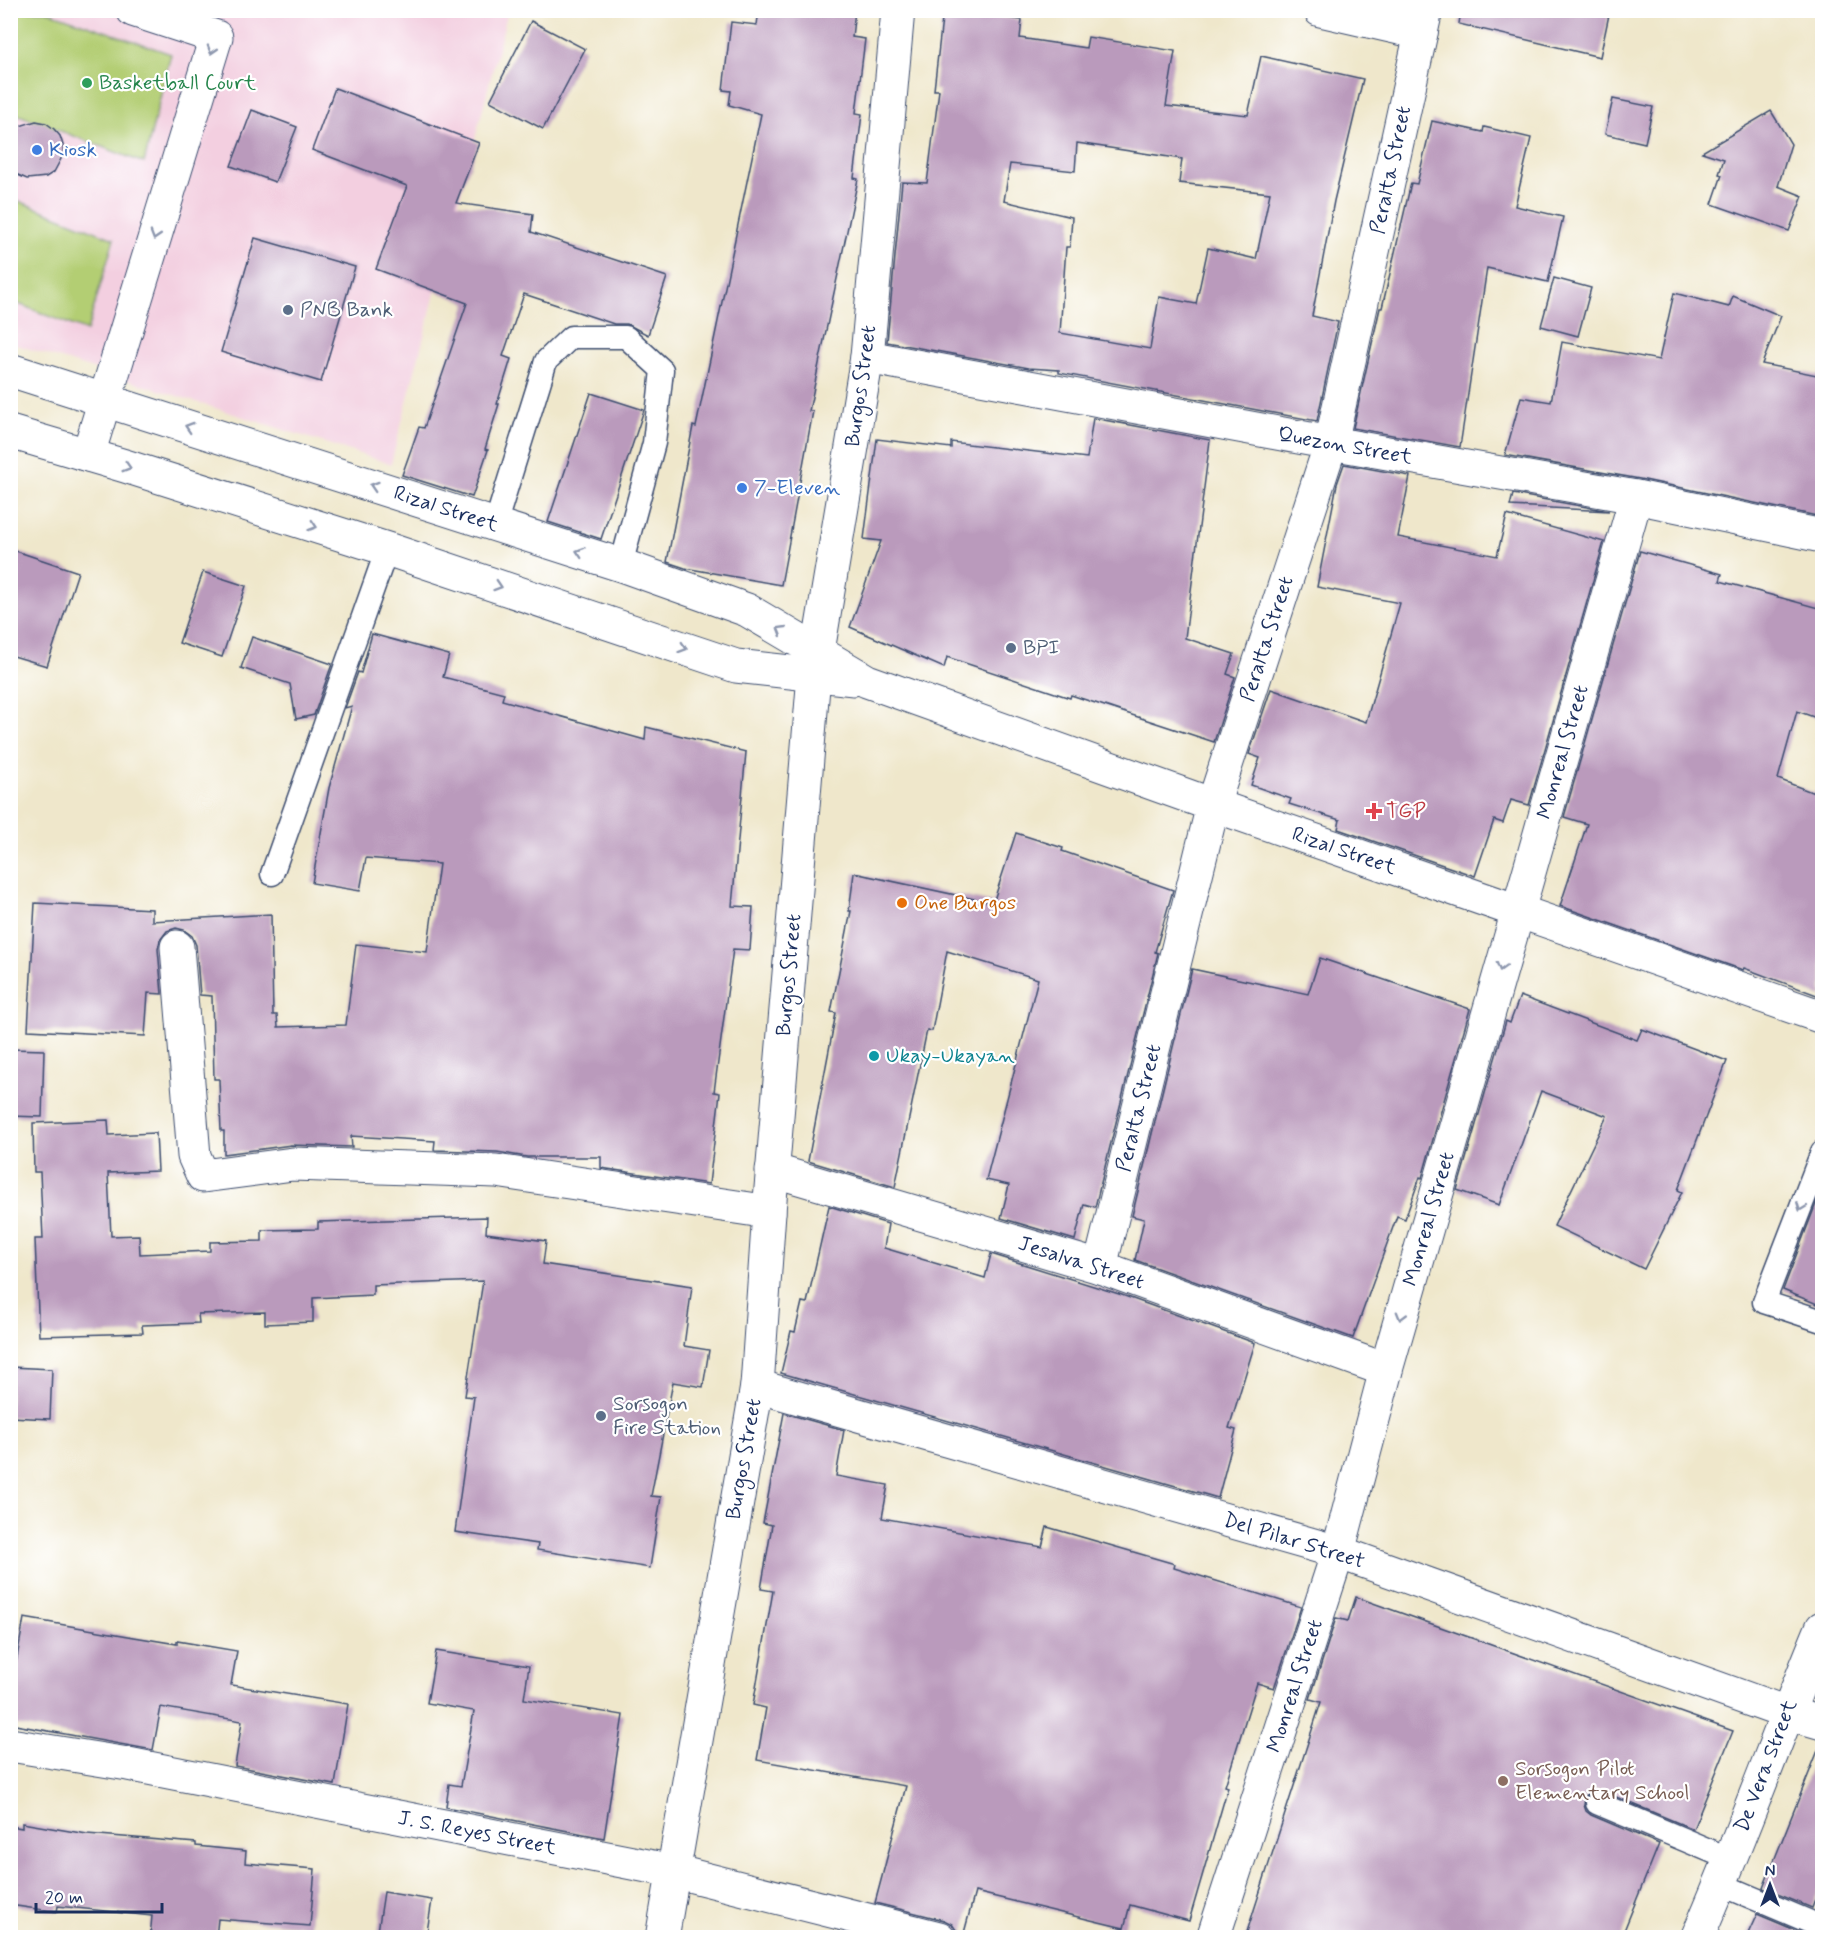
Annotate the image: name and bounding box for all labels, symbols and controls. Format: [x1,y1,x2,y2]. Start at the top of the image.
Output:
one-way arrow [207,44,219,55]
place label: Basketball Court [99,69,257,97]
marker: Basketball Court [80,76,94,90]
street label: Peralta Street [1364,103,1418,237]
place label: Kiosk [49,136,97,164]
marker: Kiosk [30,143,44,157]
one-way arrow [150,230,162,241]
place label: PNB Bank [300,296,393,324]
marker: PNB Bank [281,303,295,317]
street label: Burgos Street [839,323,884,449]
street label: Quezon Street [1276,420,1415,472]
one-way arrow [184,422,195,434]
one-way arrow [121,459,132,472]
place label: 7-Eleven [754,474,841,502]
street label: Rizal Street [390,479,503,539]
one-way arrow [369,481,380,493]
marker: 7-Eleven [735,481,749,495]
one-way arrow [307,518,318,531]
one-way arrow [575,547,586,559]
street label: Peralta Street [1234,573,1300,705]
one-way arrow [492,579,503,592]
one-way arrow [777,626,787,637]
place label: BPI [1023,634,1059,662]
one-way arrow [677,641,688,653]
marker: BPI [1004,641,1018,655]
street label: Monreal Street [1530,681,1596,822]
place label: TGP [1386,797,1426,825]
marker: TGP [1367,804,1381,818]
street label: Rizal Street [1288,820,1401,882]
place label: One Burgos [914,889,1016,917]
marker: One Burgos [895,896,909,910]
street label: Burgos Street [770,913,809,1037]
one-way arrow [1496,962,1509,972]
street label: Peralta Street [1110,1041,1168,1175]
place label: Ukay-Ukayan [886,1042,1015,1070]
marker: Ukay-Ukayan [867,1049,881,1063]
street label: Monreal Street [1396,1148,1462,1289]
one-way arrow [1796,1201,1808,1212]
street label: Jesalva Street [1014,1229,1148,1297]
one-way arrow [1396,1311,1409,1321]
place label: Sorsogon Fire Station [613,1390,721,1442]
street label: Burgos Street [720,1396,769,1522]
marker: Sorsogon Fire Station [594,1409,608,1423]
street label: Del Pilar Street [1220,1506,1368,1576]
street label: Monreal Street [1260,1616,1330,1756]
street label: De Vera Street [1728,1695,1804,1836]
place label: Sorsogon Pilot Elementary School [1515,1755,1690,1807]
marker: Sorsogon Pilot Elementary School [1496,1774,1510,1788]
street label: J. S. Reyes Street [395,1804,559,1862]
north arrow [1740,1855,1800,1915]
text: N [1765,1861,1775,1882]
scale bar [36,1876,162,1914]
text: 20 m [45,1886,83,1910]

